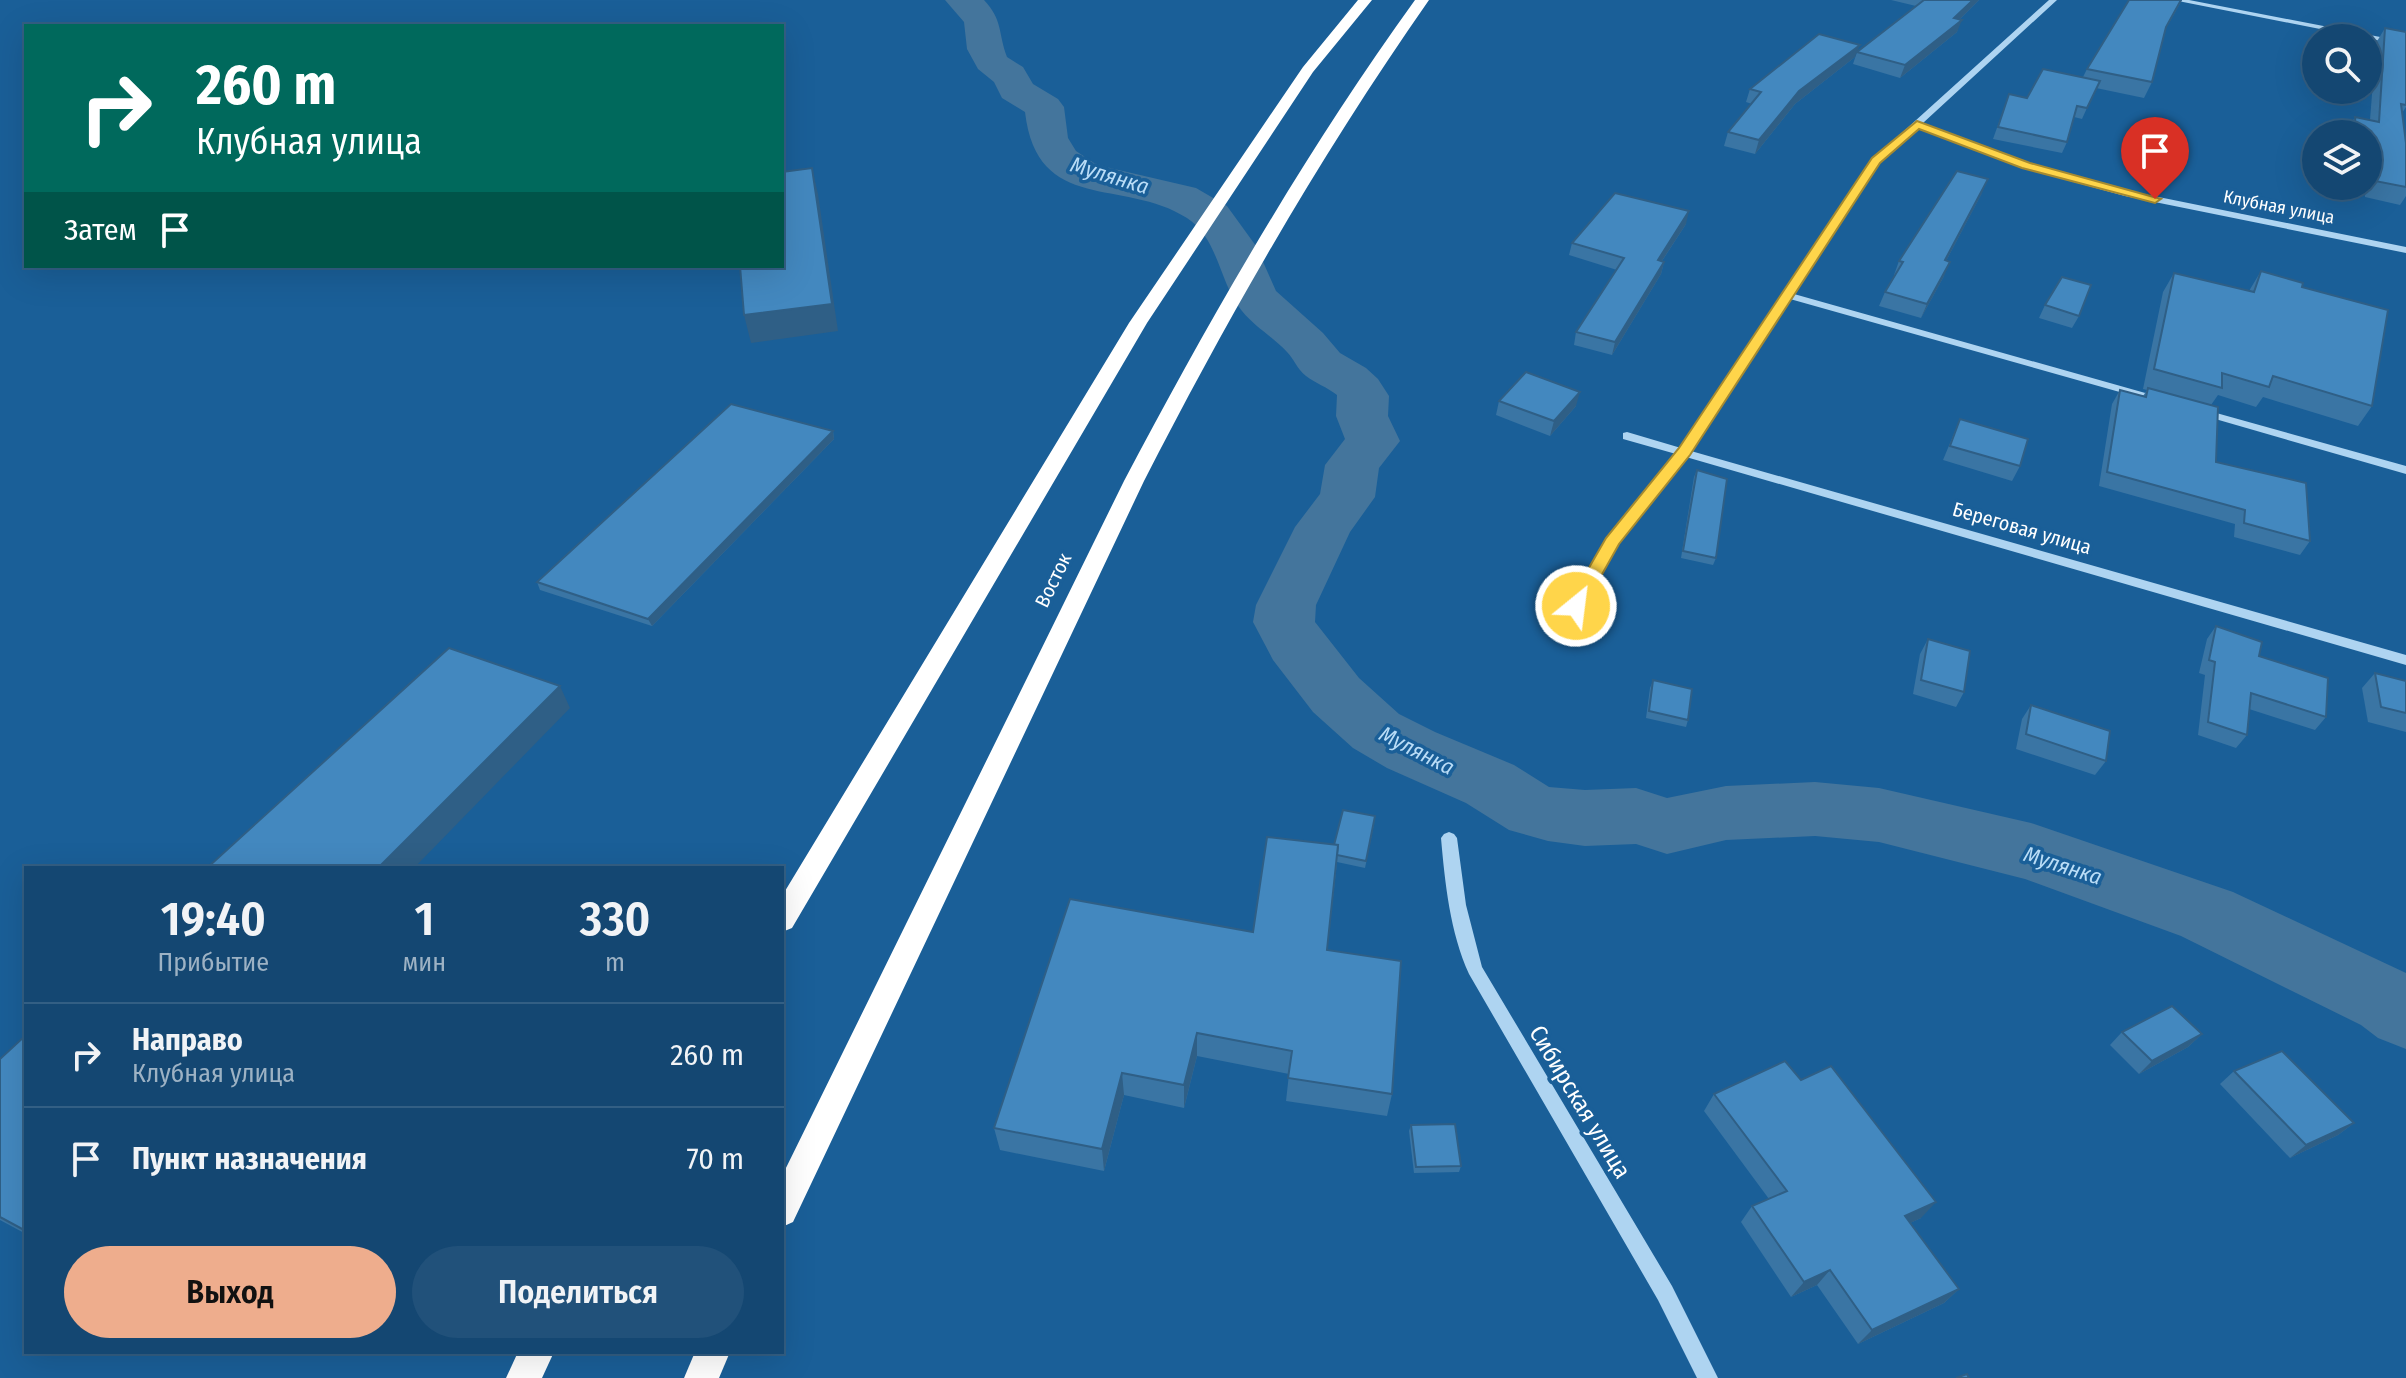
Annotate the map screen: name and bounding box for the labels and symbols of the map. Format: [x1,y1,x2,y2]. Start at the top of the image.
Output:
pin [2121,117,2189,199]
water label: Мулянка [1067,151,1152,200]
street label: Клубная улица [2221,185,2337,229]
street label: Береговая улица [1950,497,2094,559]
street label: Восток [1030,548,1077,611]
position arrow [1534,564,1618,648]
water label: Мулянка [1375,720,1459,781]
water label: Мулянка [2020,840,2105,891]
street label: Сибирская улица [1523,1020,1637,1184]

